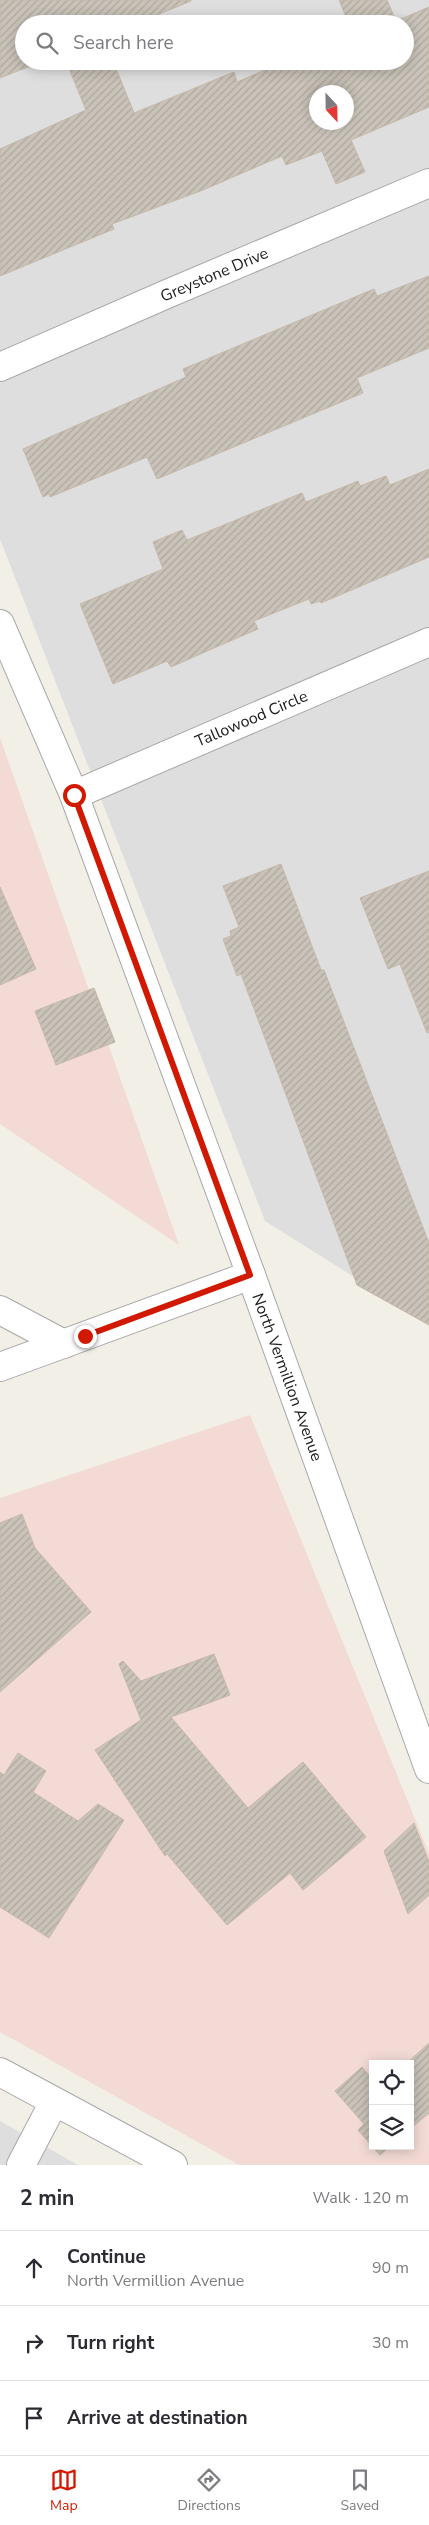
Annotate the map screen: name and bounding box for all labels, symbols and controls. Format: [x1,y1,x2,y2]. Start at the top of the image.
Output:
search box [15,15,414,70]
icon: search [33,29,61,57]
text: Search here [73,30,174,56]
north arrow [309,85,354,130]
street label: Greystone Drive [157,242,272,308]
street label: Tallowood Circle [192,685,311,753]
route start [63,784,86,807]
street label: North Vermillion Avenue [246,1290,328,1464]
route end [74,1325,97,1348]
map controls [369,2060,414,2150]
button: locate [369,2060,414,2105]
button: layers [369,2105,414,2150]
text: 2 min [20,2184,74,2212]
text: Walk · 120 m [313,2187,409,2209]
text: Continue [67,2244,146,2270]
icon: ahead [20,2254,48,2282]
text: 90 m [372,2257,409,2279]
text: North Vermillion Avenue [67,2270,244,2292]
icon: right [20,2329,48,2357]
text: Turn right [67,2330,154,2356]
text: 30 m [372,2332,409,2354]
icon: arrive [20,2404,48,2432]
text: Arrive at destination [67,2405,248,2431]
tab: Map [50,2466,78,2515]
tab: Directions [178,2466,241,2515]
tab: Saved [340,2466,379,2515]

